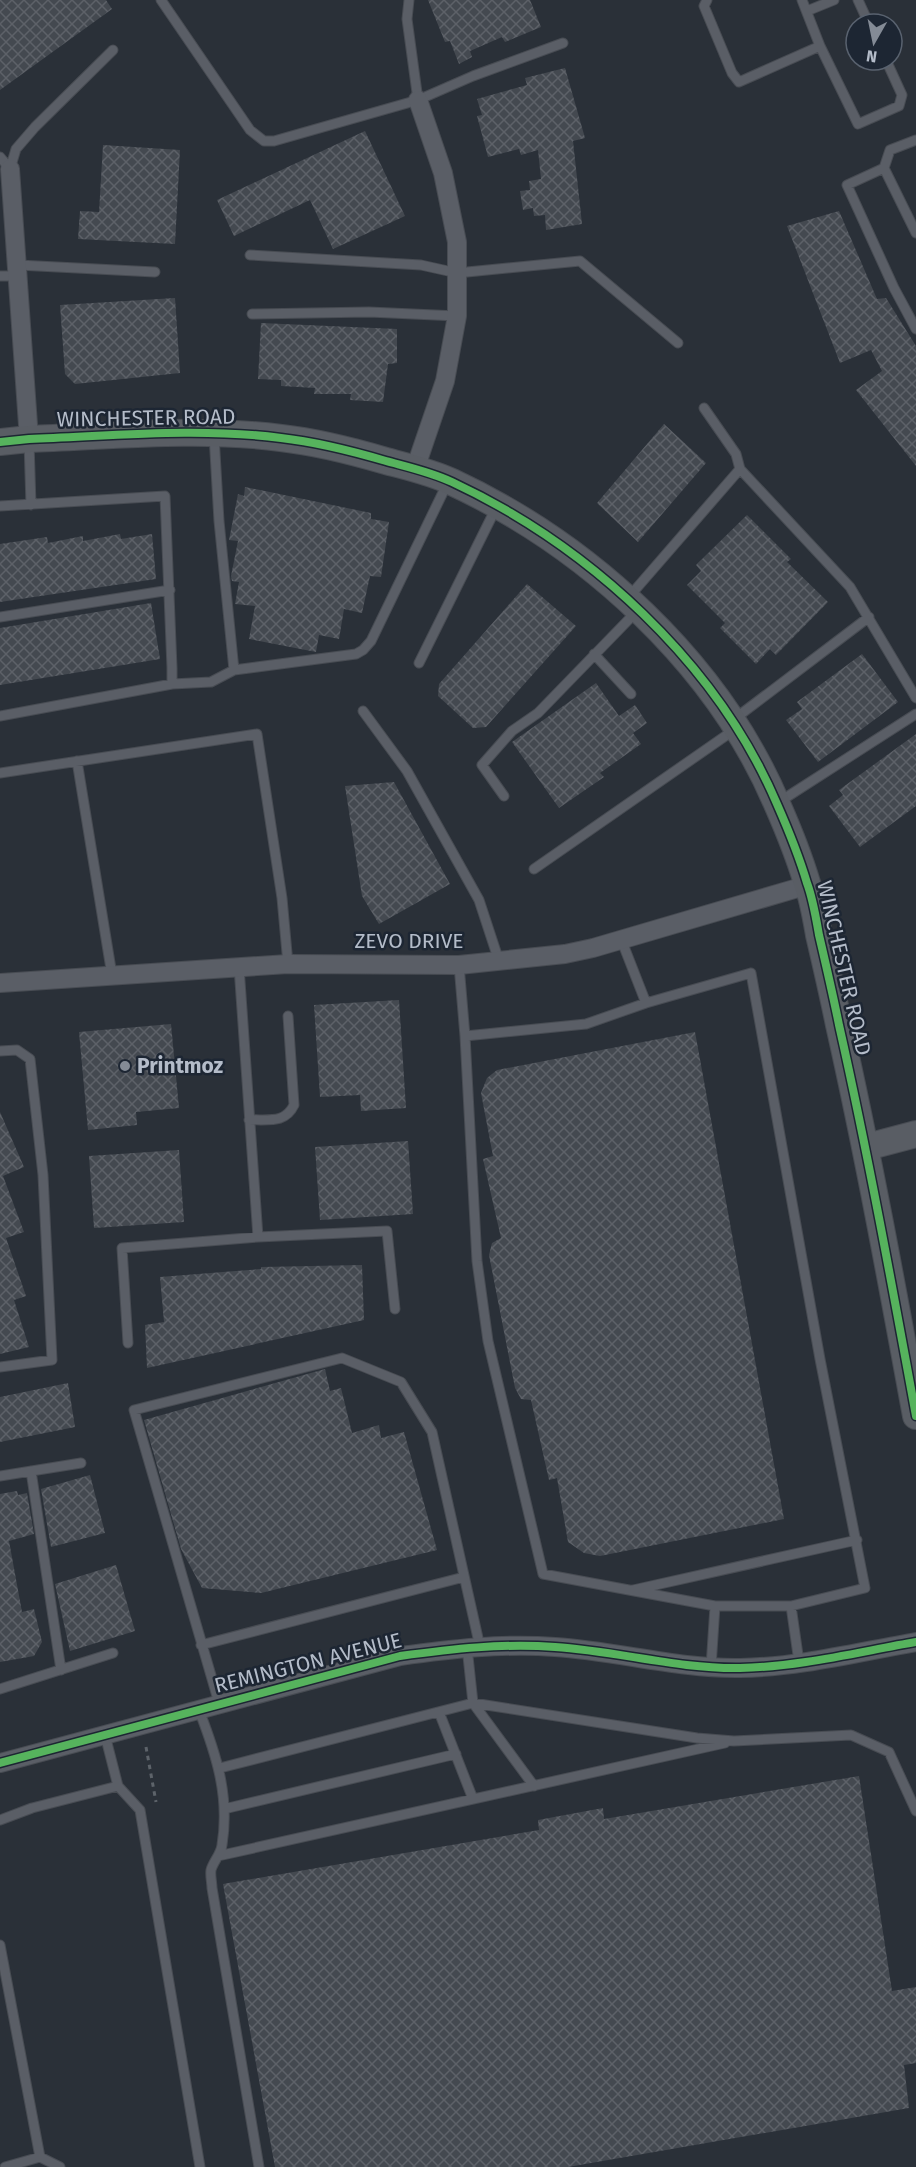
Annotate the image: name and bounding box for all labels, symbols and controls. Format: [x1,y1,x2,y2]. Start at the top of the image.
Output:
north arrow [844,12,904,72]
text: N [865,46,878,67]
street label: WINCHESTER ROAD [56,403,236,433]
street label: WINCHESTER ROAD [811,878,877,1058]
street label: ZEVO DRIVE [354,928,464,954]
place label: Printmoz [137,1053,224,1079]
marker: Printmoz [118,1059,132,1073]
street label: REMINGTON AVENUE [212,1627,404,1699]

